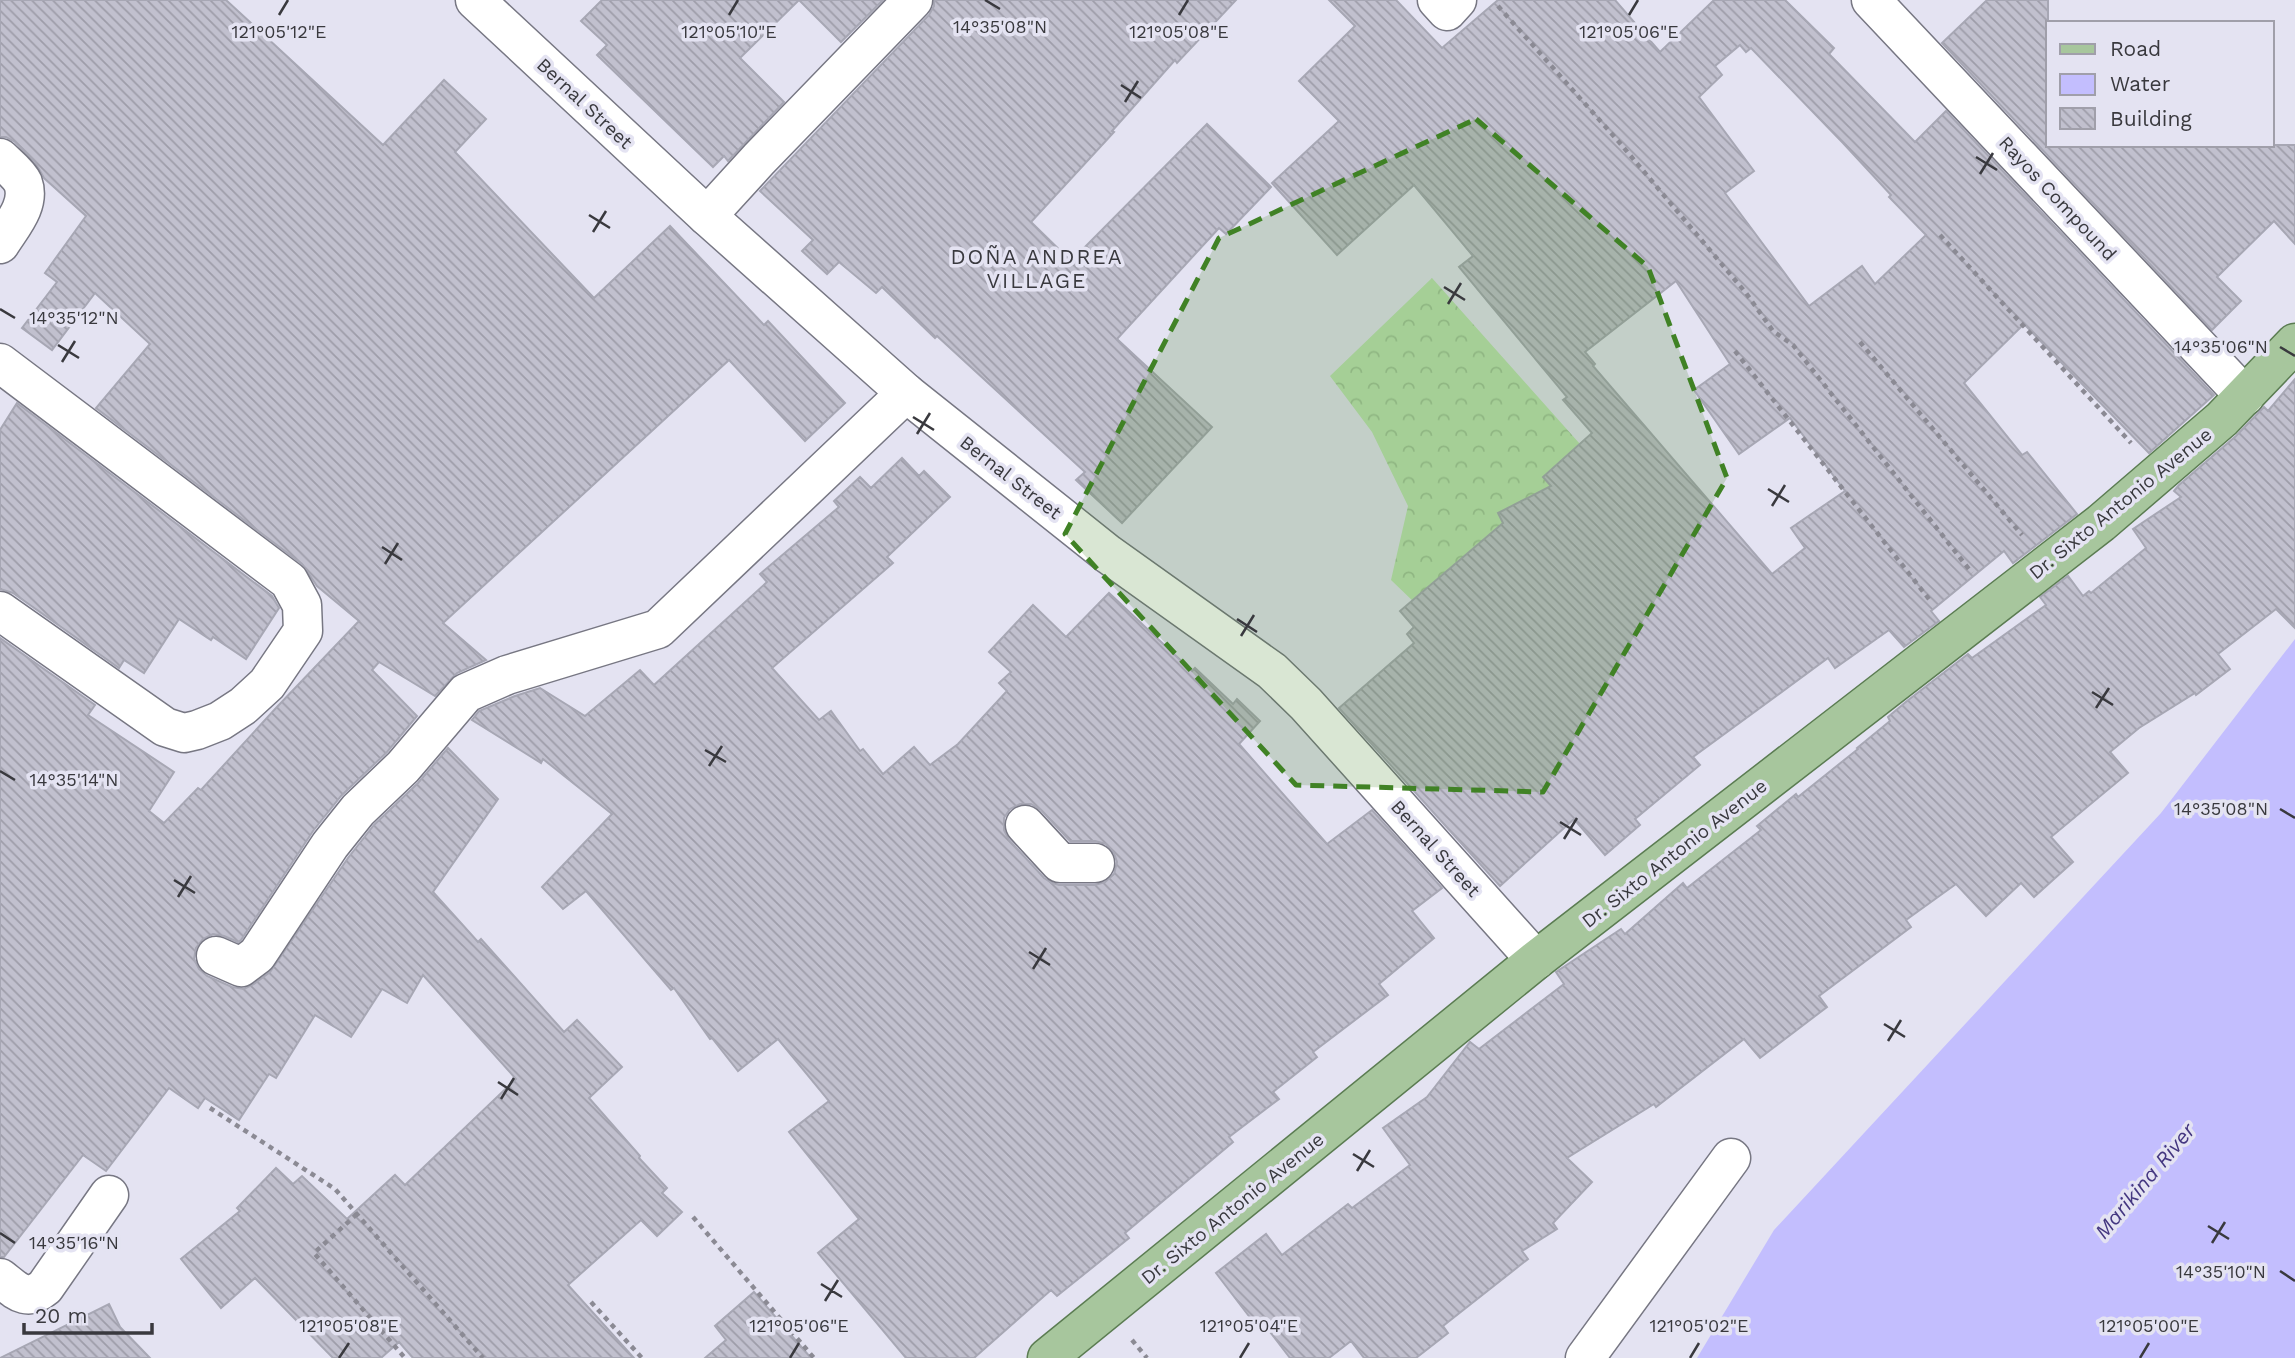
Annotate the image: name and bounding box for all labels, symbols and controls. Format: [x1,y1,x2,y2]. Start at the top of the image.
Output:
text: 14°35'08"N [953,16,1047,37]
text: 121°05'12"E [232,21,326,42]
text: 121°05'10"E [681,21,777,42]
text: 121°05'08"E [1129,21,1229,42]
text: 121°05'06"E [1579,21,1679,42]
legend [2046,21,2274,147]
text: Road [2110,36,2161,61]
street label: Bernal Street [532,53,637,154]
text: Water [2110,71,2171,96]
text: Building [2110,106,2192,131]
street label: Rayos Compound [1994,131,2121,265]
district label: DOÑA ANDREA VILLAGE [950,244,1124,293]
text: 14°35'12"N [29,307,119,328]
text: 14°35'06"N [2174,336,2268,357]
street label: Dr. Sixto Antonio Avenue [2024,423,2216,584]
street label: Bernal Street [955,431,1066,524]
text: 14°35'14"N [29,769,119,790]
street label: Dr. Sixto Antonio Avenue [1577,774,1771,933]
street label: Bernal Street [1386,795,1485,902]
text: 14°35'08"N [2174,798,2268,819]
water label: Marikina River [2089,1117,2201,1243]
street label: Dr. Sixto Antonio Avenue [1136,1128,1328,1289]
text: 14°35'16"N [29,1232,119,1253]
text: 14°35'10"N [2176,1261,2266,1282]
scale bar [24,1292,152,1336]
text: 20 m [35,1303,87,1328]
text: 121°05'08"E [299,1315,399,1336]
text: 121°05'06"E [749,1315,849,1336]
text: 121°05'04"E [1200,1315,1298,1336]
text: 121°05'02"E [1649,1315,1749,1336]
text: 121°05'00"E [2099,1315,2199,1336]

